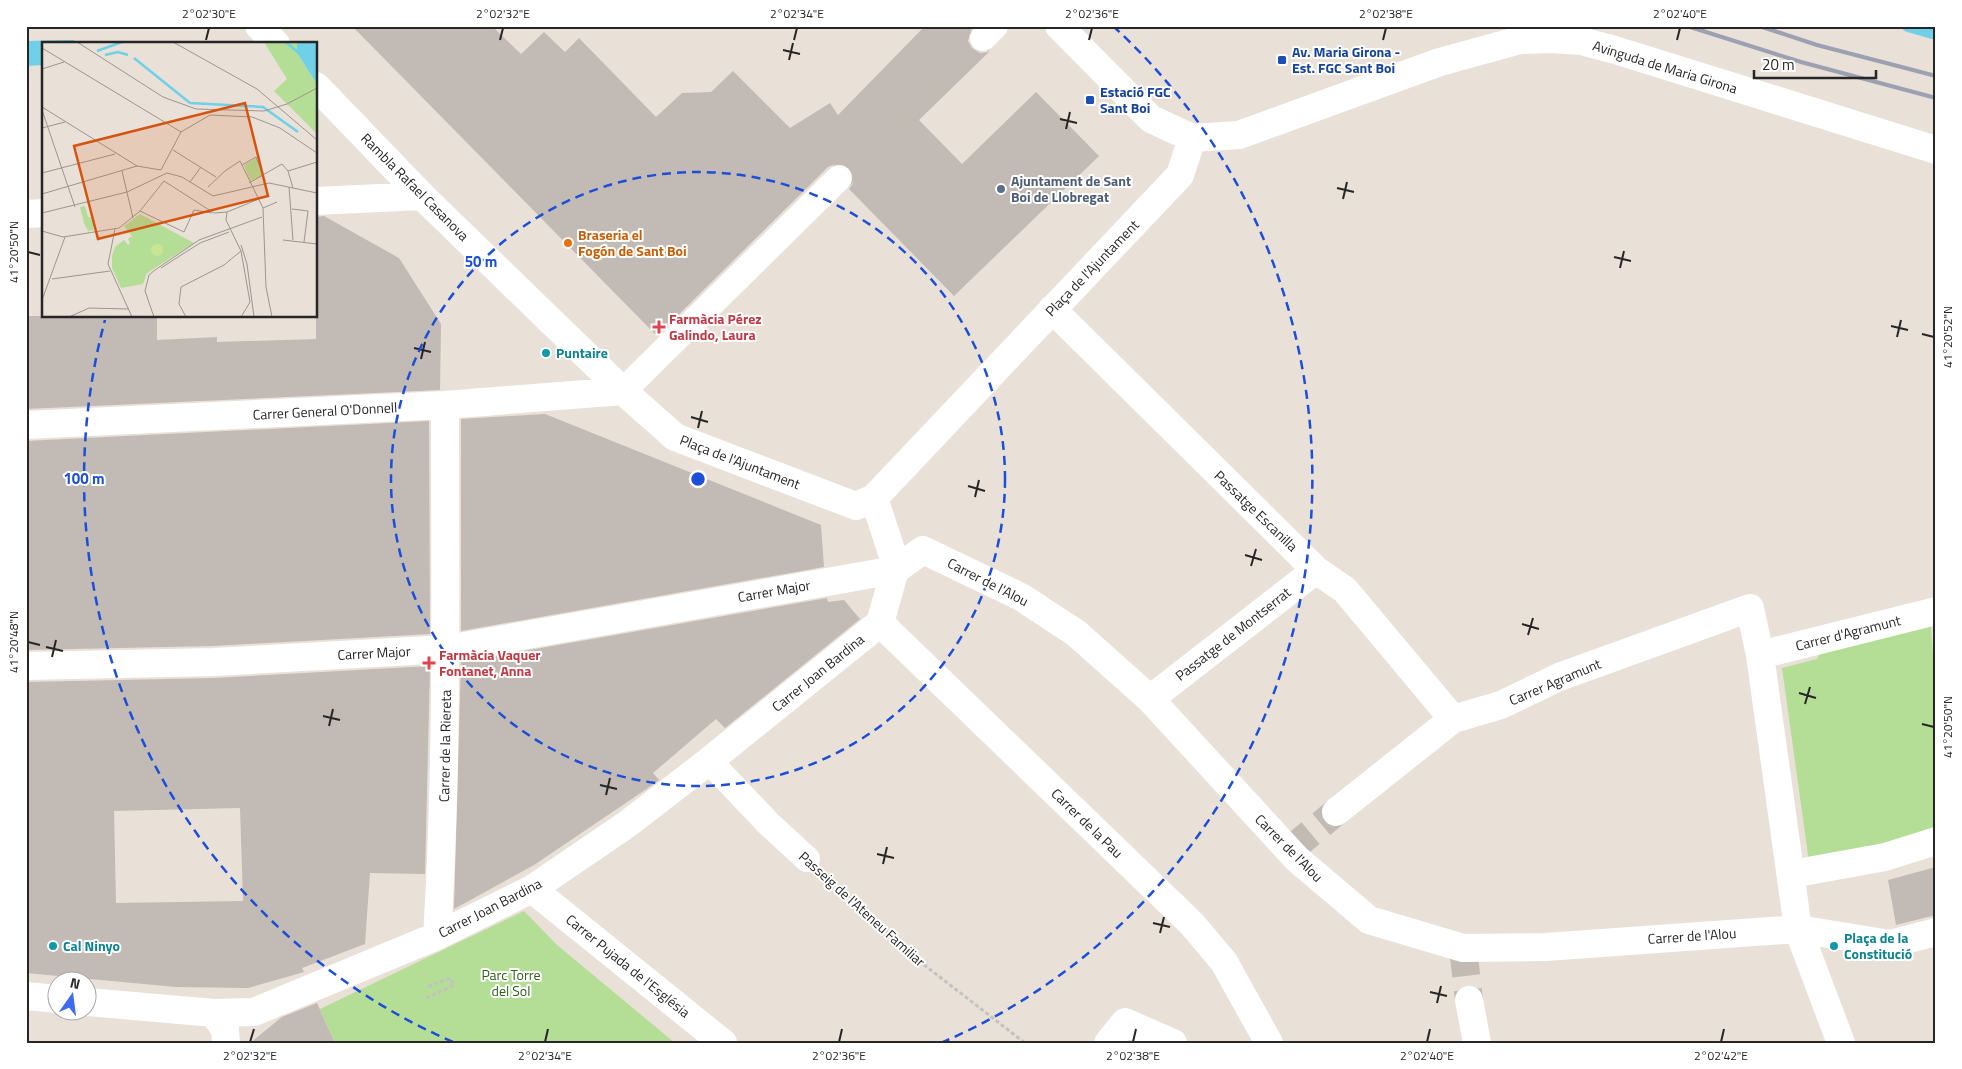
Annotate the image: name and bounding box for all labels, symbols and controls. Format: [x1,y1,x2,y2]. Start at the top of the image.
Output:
text: 2°02'30"E [182,4,236,23]
text: 2°02'32"E [476,4,530,23]
text: 2°02'34"E [770,4,824,23]
text: 2°02'36"E [1065,4,1119,23]
text: 2°02'38"E [1359,4,1413,23]
text: 2°02'40"E [1653,4,1707,23]
street label: Avinguda de Maria Girona [1590,35,1740,99]
place label: Av. Maria Girona - Est. FGC Sant Boi [1292,41,1400,78]
inset map [42,42,318,318]
scale bar [1754,48,1877,80]
text: 20 m [1762,53,1795,76]
marker: Av. Maria Girona - Est. FGC Sant Boi [1276,54,1288,66]
place label: Estació FGC Sant Boi [1100,81,1171,118]
marker: Estació FGC Sant Boi [1084,94,1096,106]
street label: Rambla Rafael Casanova [357,128,474,245]
place label: Ajuntament de Sant Boi de Llobregat [1011,170,1131,207]
marker: Ajuntament de Sant Boi de Llobregat [995,183,1007,195]
street label: Plaça de l'Ajuntament [1040,215,1143,321]
text: 41°20'50"N [4,221,23,283]
place label: Braseria el Fogón de Sant Boi [578,224,687,261]
marker: Braseria el Fogón de Sant Boi [562,237,574,249]
text: 50 m [465,250,497,273]
text: 41°20'52"N [1938,306,1957,368]
place label: Farmàcia Pérez Galindo, Laura [669,308,762,345]
marker: Farmàcia Pérez Galindo, Laura [653,321,665,333]
place label: Puntaire [556,342,608,363]
marker: Puntaire [540,347,552,359]
street label: Carrer General O'Donnell [252,396,398,425]
street label: Plaça de l'Ajuntament [677,429,803,494]
street label: Passatge Escanilla [1210,465,1303,556]
text: 100 m [63,467,105,490]
centre of rings [689,470,707,488]
street label: Carrer de l'Alou [944,552,1033,611]
street label: Carrer Major [736,574,812,607]
street label: Passatge de Montserrat [1170,582,1295,686]
street label: Carrer d'Agramunt [1793,609,1903,656]
text: 41°20'48"N [4,611,23,673]
street label: Carrer Joan Bardina [767,629,868,716]
street label: Carrer Major [337,640,411,665]
place label: Farmàcia Vaquer Fontanet, Anna [439,644,541,681]
street label: Carrer Agramunt [1506,653,1604,710]
marker: Farmàcia Vaquer Fontanet, Anna [423,657,435,669]
street label: Carrer de la Riereta [433,690,456,802]
text: 41°20'50"N [1938,696,1957,758]
street label: Carrer de la Pau [1047,783,1128,862]
street label: Carrer de l'Alou [1251,809,1328,886]
street label: Passeig de l'Ateneu Familiar [794,846,930,971]
street label: Carrer Joan Bardina [434,872,545,943]
street label: Carrer Pujada de l'Església [562,909,695,1022]
street label: Carrer de l'Alou [1647,922,1737,949]
place label: Plaça de la Constitució [1844,927,1912,964]
place label: Cal Ninyo [63,935,120,956]
marker: Cal Ninyo [47,940,59,952]
marker: Plaça de la Constitució [1828,940,1840,952]
park label: Parc Torre del Sol [481,964,541,1001]
north arrow [48,972,98,1022]
text: N [68,972,83,994]
text: 2°02'32"E [223,1046,277,1065]
text: 2°02'34"E [518,1046,572,1065]
text: 2°02'36"E [812,1046,866,1065]
text: 2°02'38"E [1106,1046,1160,1065]
text: 2°02'40"E [1400,1046,1454,1065]
text: 2°02'42"E [1694,1046,1748,1065]

